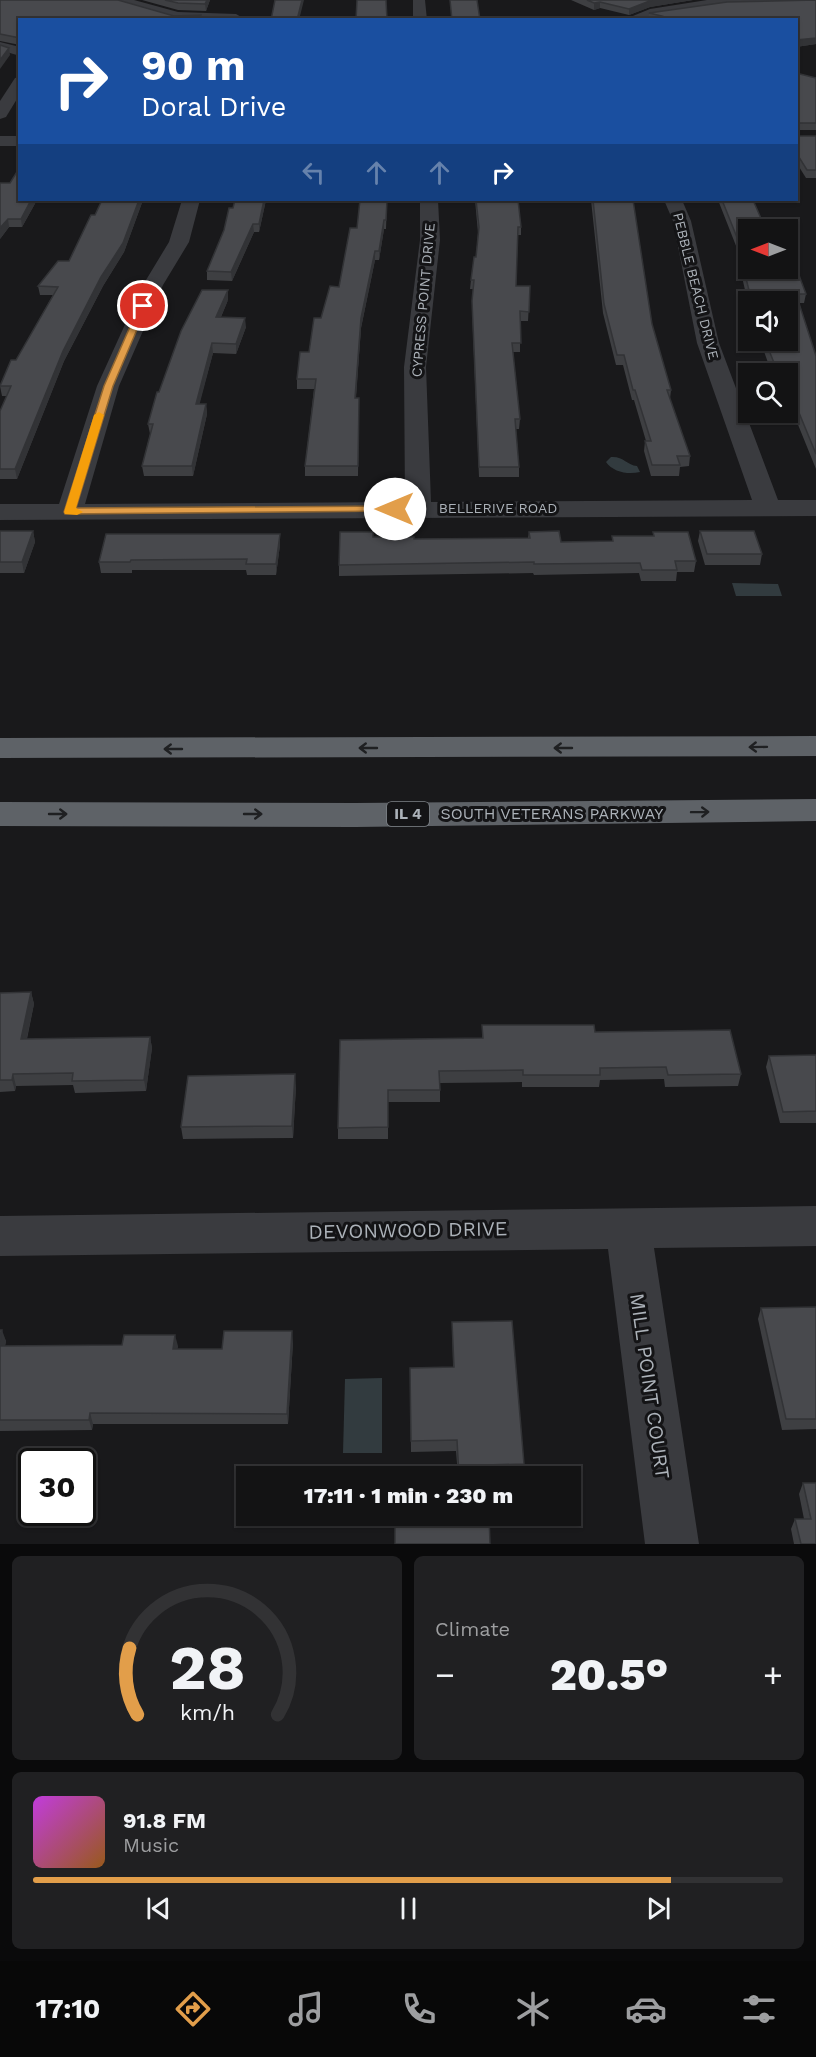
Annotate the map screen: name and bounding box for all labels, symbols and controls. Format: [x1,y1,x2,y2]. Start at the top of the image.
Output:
text: 90 m [141,41,245,90]
icon: right [42,42,120,120]
text: Doral Drive [141,91,286,123]
icon: left [297,156,330,189]
icon: ahead [360,156,393,189]
icon: ahead [423,156,456,189]
icon: right [486,156,519,189]
street label: PEBBLE BEACH DRIVE [670,211,722,361]
north arrow [738,219,798,279]
map controls [738,219,798,423]
street label: CYPRESS POINT DRIVE [408,222,438,378]
pin [117,280,168,331]
icon: arrive [126,289,159,322]
button: sound [738,291,798,351]
button: search [738,363,798,423]
position arrow [363,477,427,541]
street label: BELLERIVE ROAD [439,500,557,516]
one-way arrow [748,741,768,753]
one-way arrow [358,742,378,754]
one-way arrow [553,742,573,754]
one-way arrow [163,743,183,755]
road number: IL 4 [387,802,429,826]
street label: SOUTH VETERANS PARKWAY [440,804,664,823]
one-way arrow [690,806,710,818]
one-way arrow [48,808,68,820]
one-way arrow [243,808,263,820]
street label: DEVONWOOD DRIVE [308,1216,508,1244]
street label: MILL POINT COURT [625,1292,675,1480]
speed limit sign: 30 [18,1448,96,1526]
text: 17:11 · 1 min · 230 m [304,1483,513,1508]
text: Climate [435,1617,510,1641]
text: 28 [169,1631,245,1704]
text: 20.5° [550,1648,668,1701]
text: − [435,1655,455,1694]
text: + [763,1655,783,1694]
text: km/h [179,1700,235,1725]
text: 91.8 FM [123,1808,206,1833]
text: Music [123,1833,179,1857]
icon: previous [142,1892,175,1925]
icon: pause [392,1892,425,1925]
icon: next [642,1892,675,1925]
icon: directions [172,1988,214,2030]
icon: music [285,1988,327,2030]
icon: phone [398,1988,440,2030]
icon: climate [512,1988,554,2030]
icon: car [625,1988,667,2030]
icon: filters [738,1988,780,2030]
text: 17:10 [36,1993,100,2025]

